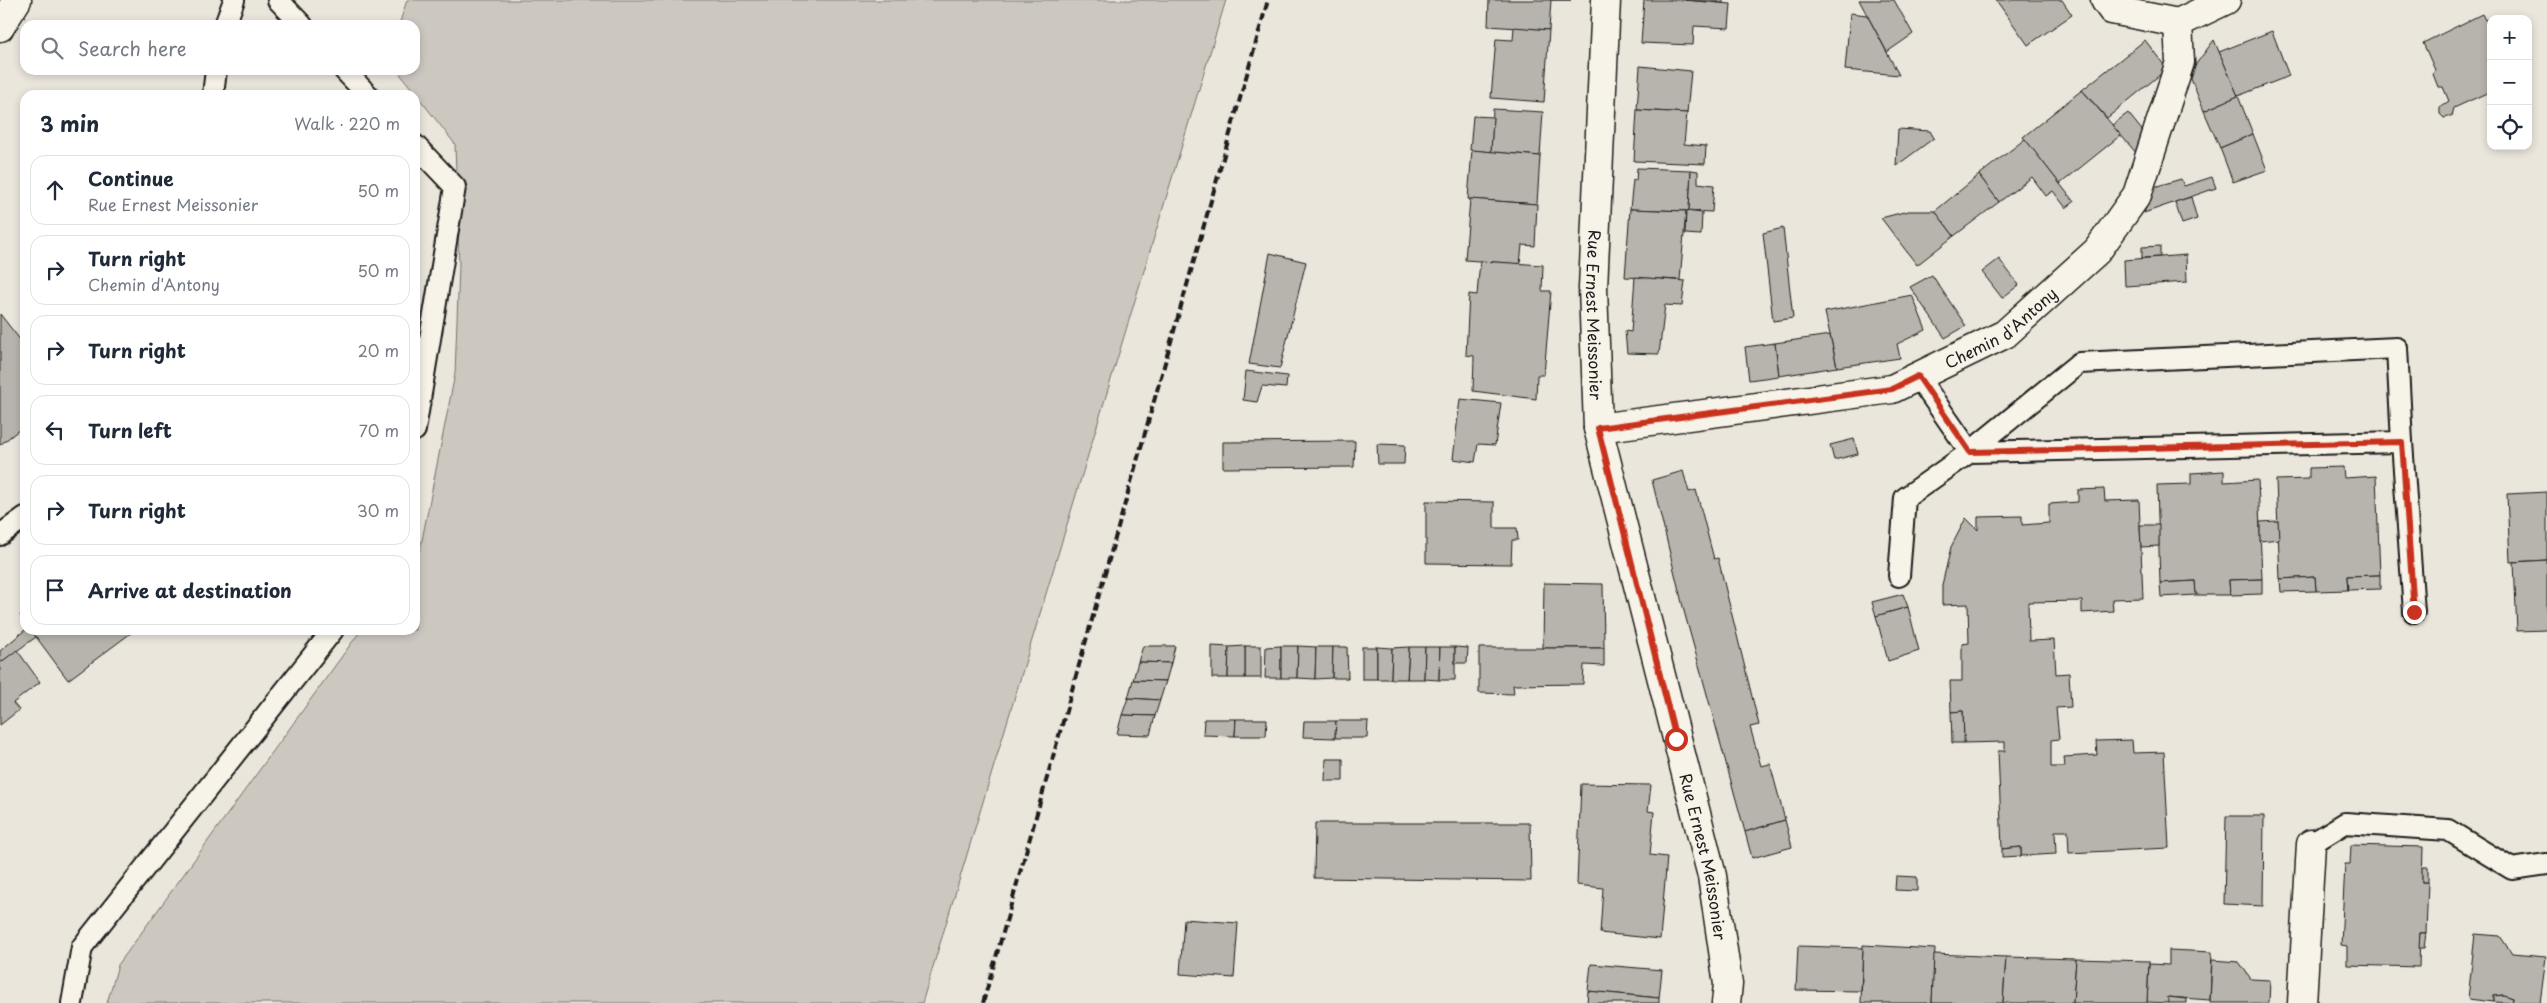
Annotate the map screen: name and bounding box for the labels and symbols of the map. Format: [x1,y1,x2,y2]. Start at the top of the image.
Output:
street label: Rue Ernest Meissonier [1581,229,1609,401]
street label: Chemin d'Antony [1940,281,2062,374]
route end [2403,601,2426,624]
route start [1665,728,1688,751]
street label: Rue Ernest Meissonier [1674,771,1733,942]

